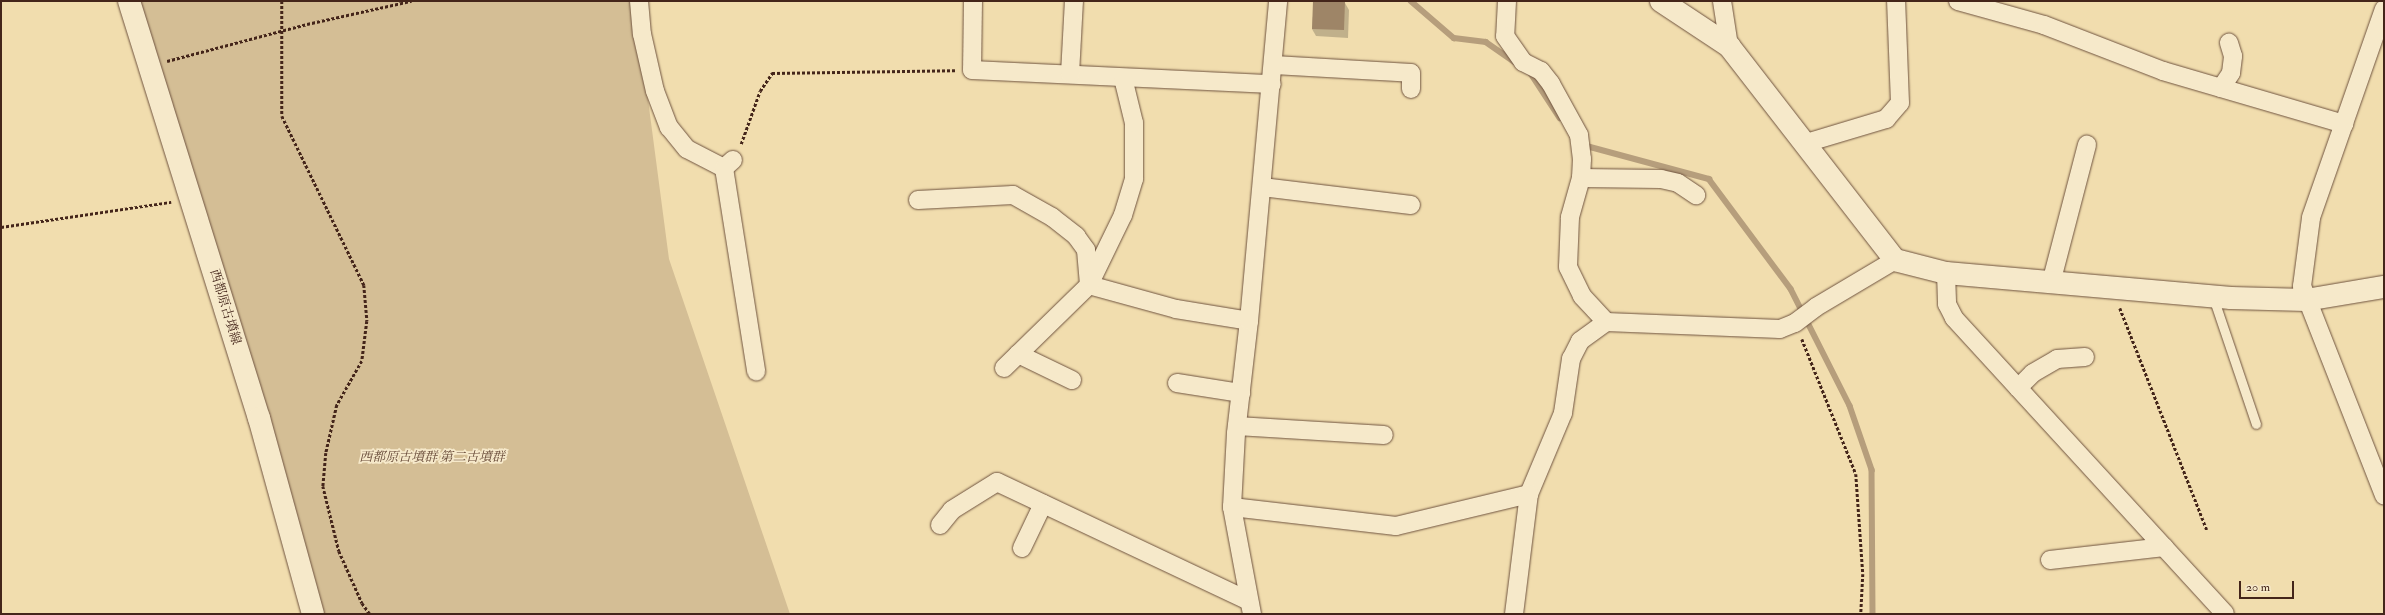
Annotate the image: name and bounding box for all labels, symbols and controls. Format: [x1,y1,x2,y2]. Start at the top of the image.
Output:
street label: 西都原古墳線 [206,267,244,347]
park label: 西都原古墳群 第二古墳群 [359,449,505,465]
scale bar [2241,573,2296,599]
text: 20 m [2246,580,2270,595]

